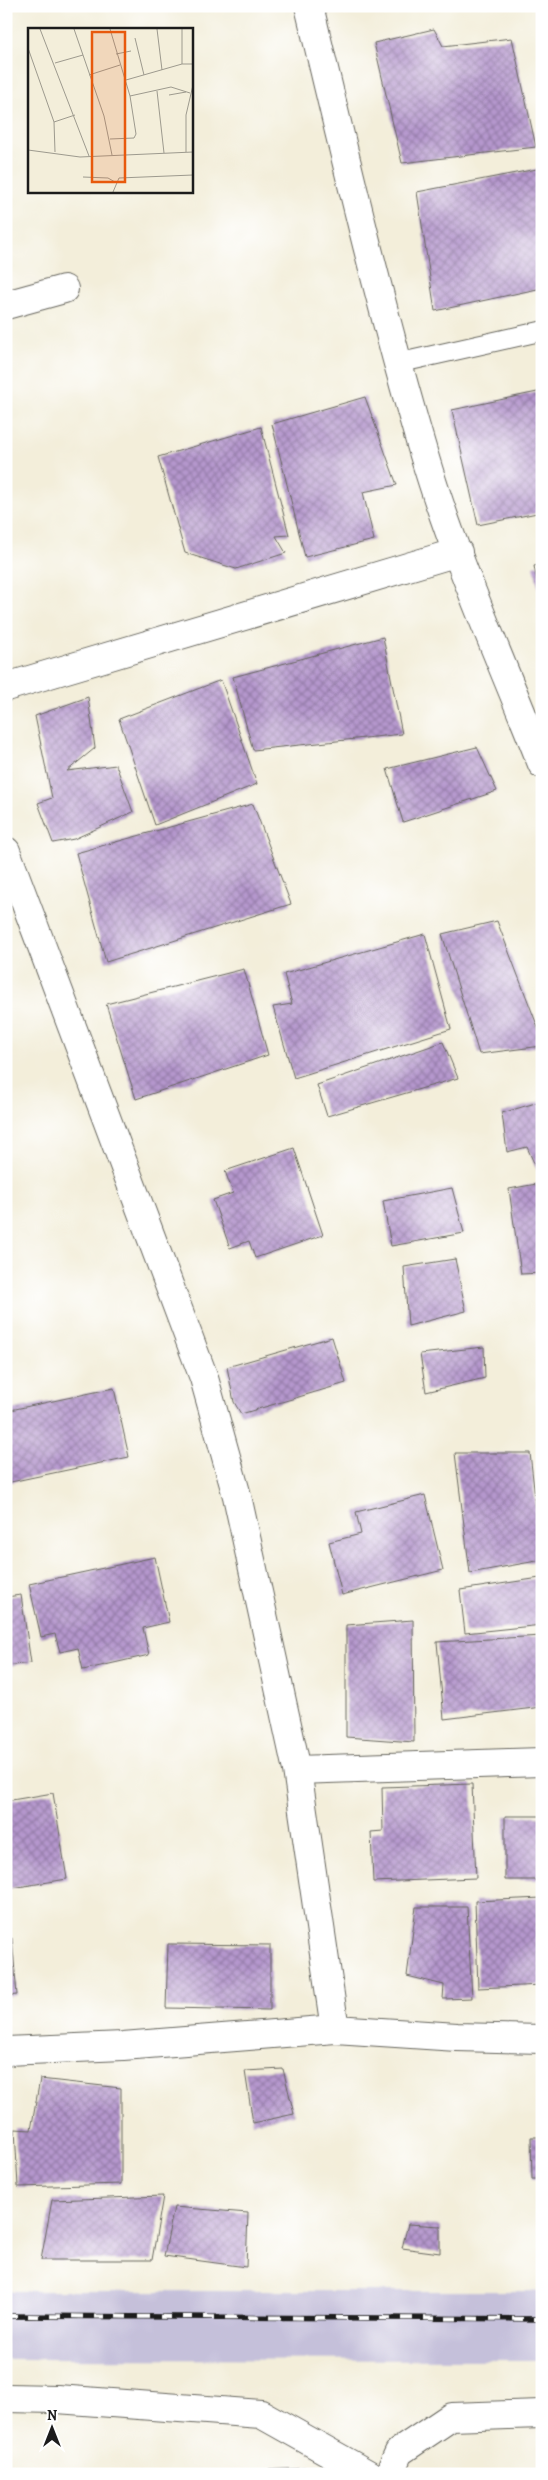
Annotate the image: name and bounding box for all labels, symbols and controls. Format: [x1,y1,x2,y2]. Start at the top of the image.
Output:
inset map [28,28,192,192]
north arrow [28,2402,78,2452]
text: N [47,2406,57,2425]

